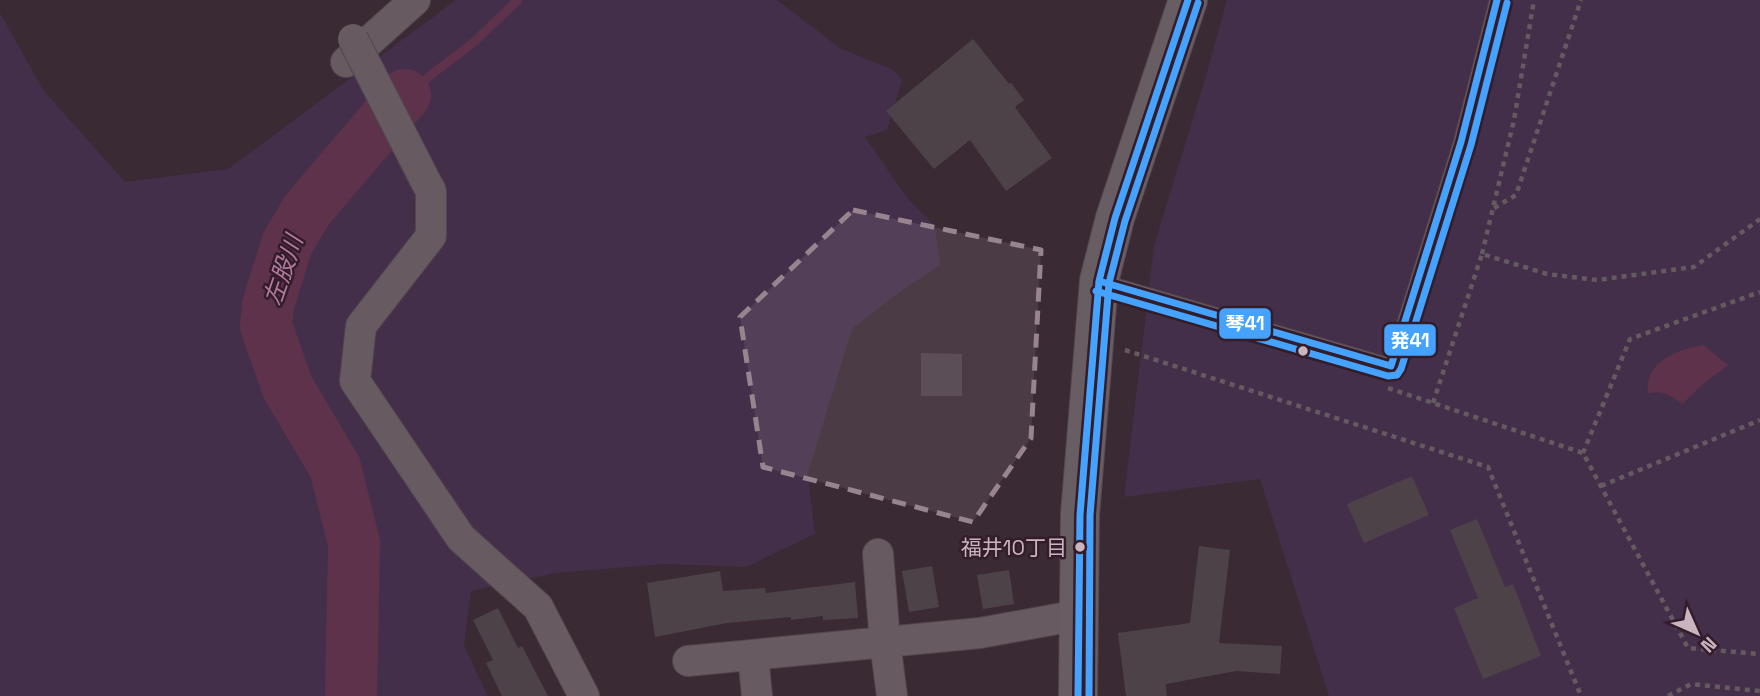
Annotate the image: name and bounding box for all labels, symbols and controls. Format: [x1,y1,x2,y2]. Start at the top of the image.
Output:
water label: 左股川 [257,228,310,309]
line badge: 琴41 [1218,307,1272,340]
text: 琴41 [1226,311,1264,336]
line badge: 発41 [1383,323,1437,357]
text: 発41 [1391,328,1429,353]
unlabelled marker [1296,344,1310,358]
place label: 福井10丁目 [961,534,1067,561]
marker: 福井10丁目 [1073,540,1087,554]
north arrow [1662,598,1732,668]
text: N [1695,631,1722,658]

